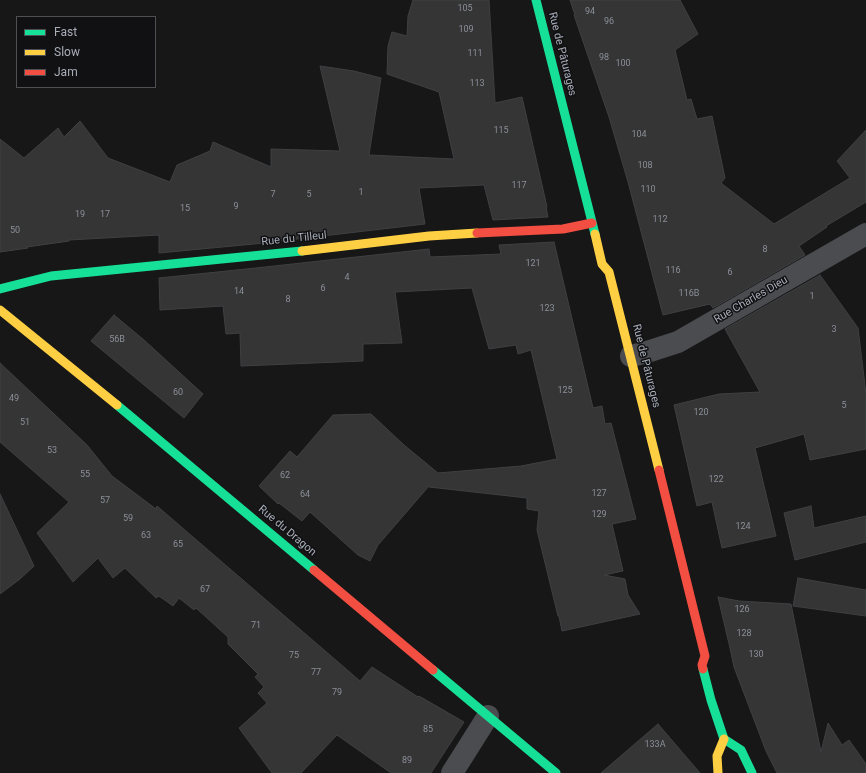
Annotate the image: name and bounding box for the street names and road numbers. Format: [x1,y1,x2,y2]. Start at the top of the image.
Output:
street label: Rue de Pâturages [545,11,579,97]
street label: Rue du Tilleul [261,229,327,249]
street label: Rue Charles Dieu [712,274,790,326]
street label: Rue de Pâturages [629,323,663,409]
street label: Rue du Dragon [255,503,319,559]

